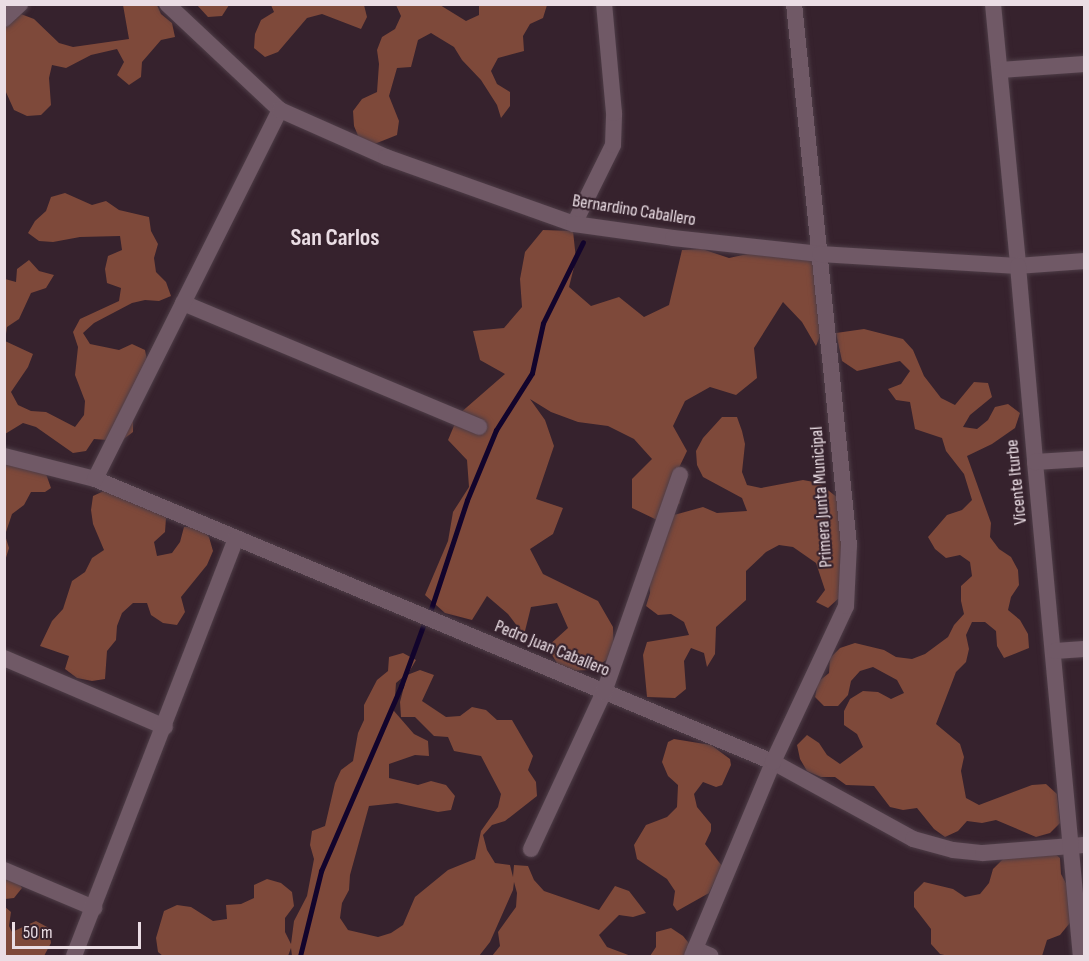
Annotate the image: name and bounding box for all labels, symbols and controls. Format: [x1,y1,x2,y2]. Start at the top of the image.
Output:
street label: Bernardino Caballero [571,191,697,231]
district label: San Carlos [291,224,379,252]
street label: Primera Junta Municipal [806,426,838,568]
street label: Vicente Iturbe [1002,438,1032,526]
street label: Pedro Juan Caballero [491,616,613,682]
scale bar [15,910,144,948]
text: 50 m [23,922,53,943]

